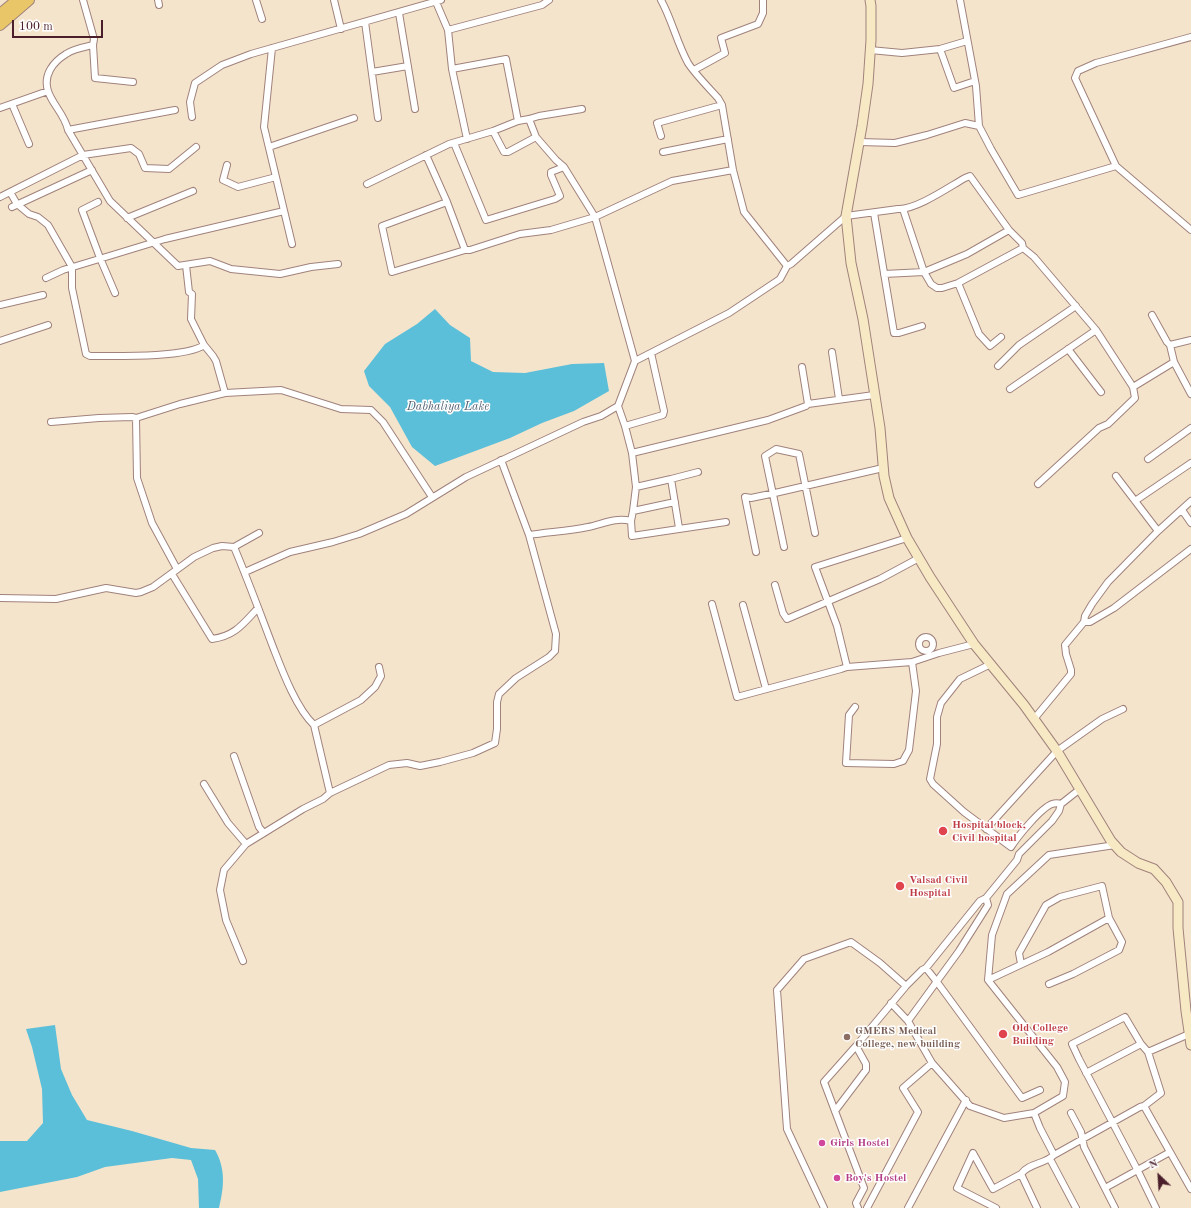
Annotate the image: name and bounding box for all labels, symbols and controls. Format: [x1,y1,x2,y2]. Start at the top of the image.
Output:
scale bar [14,12,105,38]
text: 100 m [19,21,53,33]
water label: Dabhaliya Lake [407,400,489,414]
place label: Hospital block, Civil hospital [952,818,1026,844]
marker: Hospital block, Civil hospital [937,825,949,837]
place label: Valsad Civil Hospital [909,873,968,899]
marker: Valsad Civil Hospital [894,880,906,892]
place label: Old College Building [1012,1021,1068,1047]
place label: GMERS Medical College, new building [855,1024,960,1050]
marker: Old College Building [997,1028,1009,1040]
marker: GMERS Medical College, new building [842,1032,852,1042]
place label: Girls Hostel [830,1136,889,1150]
marker: Girls Hostel [817,1138,827,1148]
north arrow [1139,1156,1179,1196]
text: N [1148,1158,1160,1171]
place label: Boy's Hostel [845,1171,906,1185]
marker: Boy's Hostel [832,1173,842,1183]

